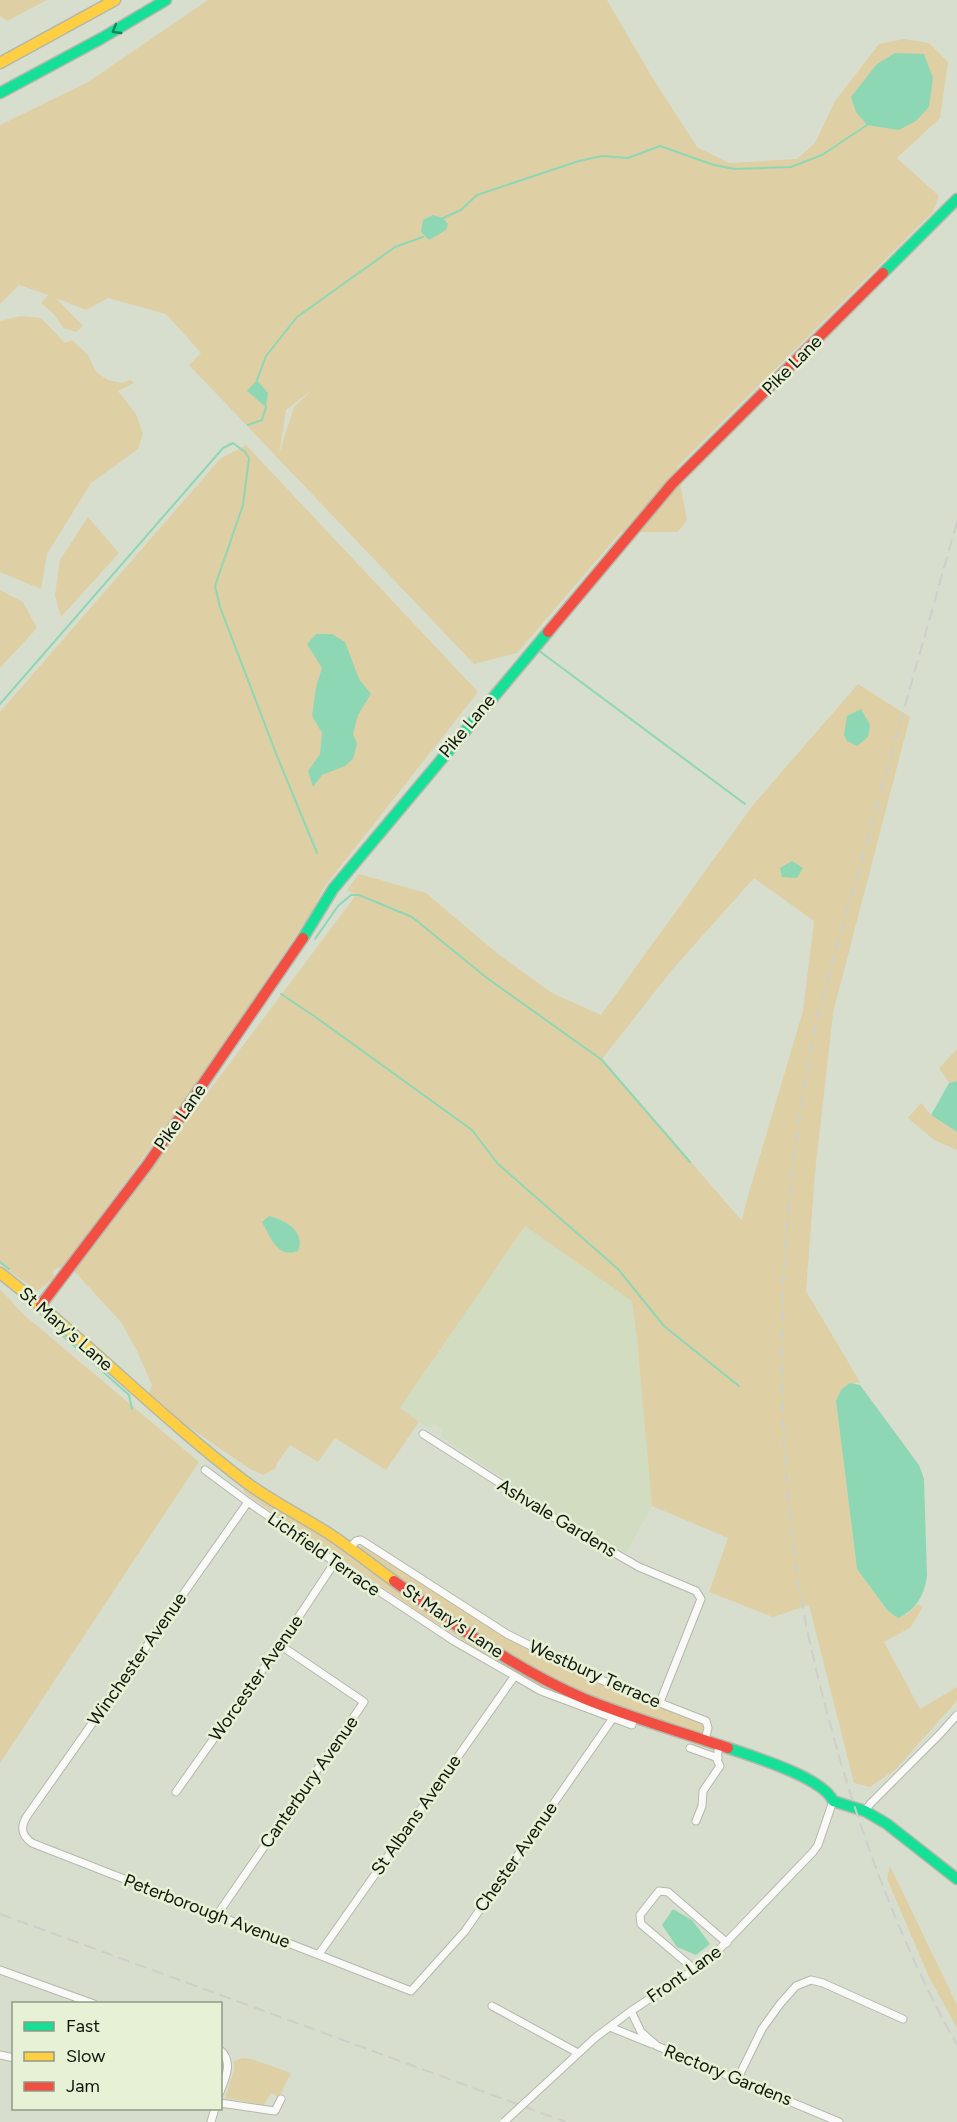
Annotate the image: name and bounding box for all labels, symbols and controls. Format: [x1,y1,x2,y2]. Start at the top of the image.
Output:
one-way arrow [112,23,122,34]
street label: Pike Lane [757,330,827,400]
street label: Pike Lane [434,690,500,762]
street label: Pike Lane [149,1080,211,1154]
street label: St Mary's Lane [15,1282,118,1376]
street label: Ashvale Gardens [494,1474,620,1562]
street label: Lichfield Terrace [263,1507,385,1601]
street label: St Mary's Lane [398,1579,508,1663]
street label: Winchester Avenue [83,1588,191,1730]
street label: Worcester Avenue [204,1611,308,1745]
street label: Westbury Terrace [526,1635,664,1713]
street label: Canterbury Avenue [255,1712,363,1852]
street label: St Albans Avenue [366,1750,466,1879]
street label: Chester Avenue [470,1798,562,1916]
street label: Peterborough Avenue [121,1869,293,1953]
street label: Front Lane [643,1940,726,2008]
legend [12,2002,222,2110]
text: Fast [66,2015,100,2037]
street label: Rectory Gardens [661,2039,795,2111]
text: Slow [66,2045,105,2067]
text: Jam [66,2075,100,2097]

